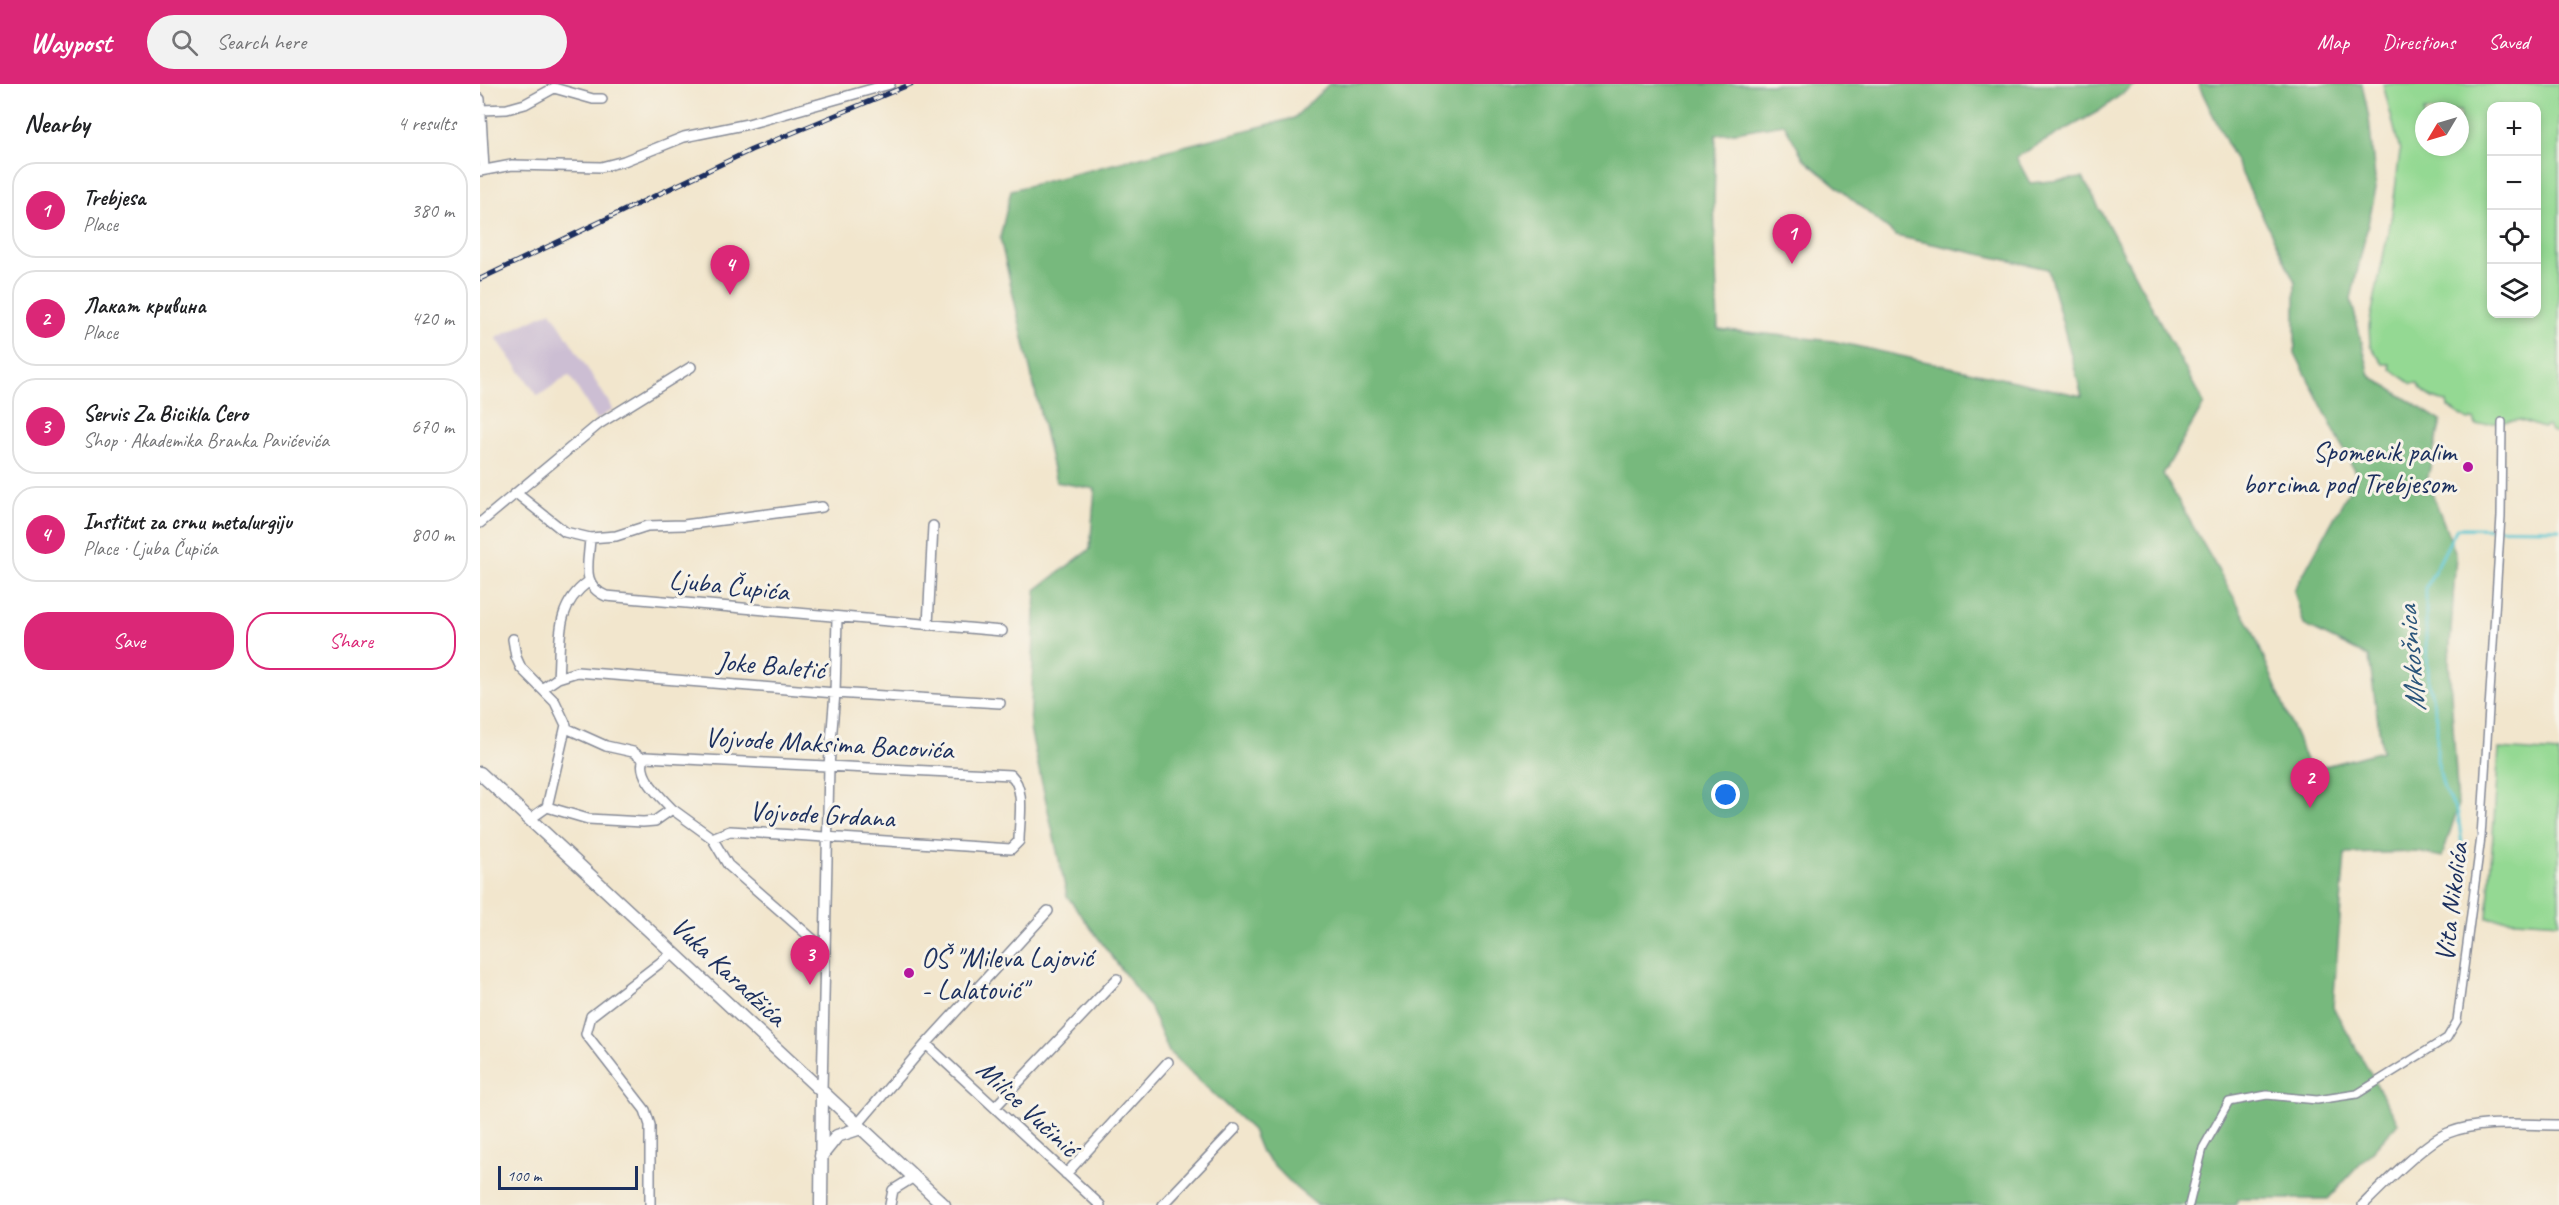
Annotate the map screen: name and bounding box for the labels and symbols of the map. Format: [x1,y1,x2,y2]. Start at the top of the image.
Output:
north arrow [2415,102,2469,156]
pin: 1 [1772,214,1812,264]
pin: 4 [710,246,750,295]
place label: Spomenik palim borcima pod Trebjesom [2243,434,2458,501]
marker: Spomenik palim borcima pod Trebjesom [2461,460,2475,474]
street label: Ljuba Čupića [667,561,792,609]
water label: Mrkošnica [2387,602,2435,713]
street label: Joke Baletić [714,643,831,688]
street label: Vojvode Maksima Bacovića [704,719,956,767]
pin: 2 [2290,758,2330,808]
your location [1711,780,1740,809]
street label: Vojvode Grdana [749,793,897,835]
street label: Vita Nikolića [2426,839,2476,963]
street label: Vuka Karadžića [664,908,796,1035]
pin: 3 [790,936,830,985]
place label: OŠ "Mileva Lajović - Lalatović" [921,940,1097,1007]
marker: OŠ "Mileva Lajović - Lalatović" [902,966,916,980]
street label: Milice Vučinić [969,1052,1090,1167]
scale bar [498,1163,638,1190]

